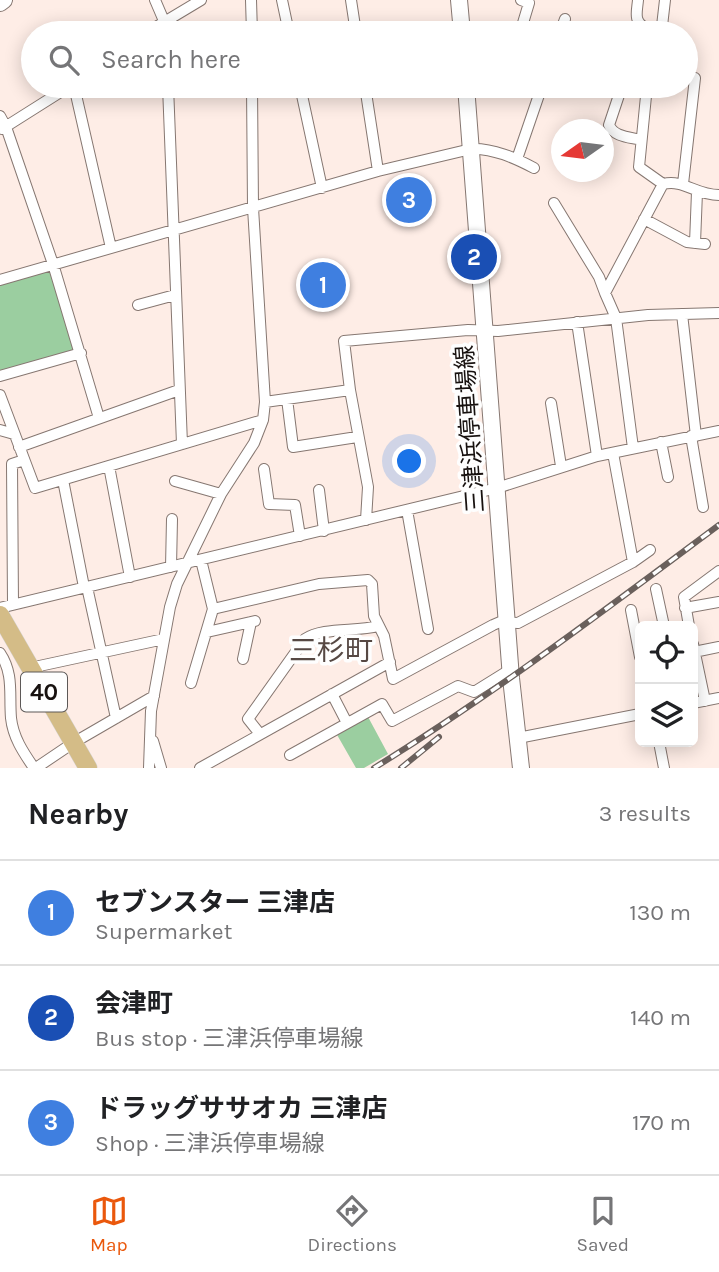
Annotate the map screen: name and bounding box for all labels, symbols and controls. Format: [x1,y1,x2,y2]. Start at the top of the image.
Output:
search box [21,21,698,98]
icon: search [45,41,83,79]
text: Search here [101,44,241,75]
north arrow [551,119,614,182]
pin: 3 [386,174,432,226]
pin: 2 [451,231,497,283]
pin: 1 [300,259,346,311]
street label: 三津浜停車場線 [450,344,490,514]
your location [392,444,426,478]
map controls [635,621,698,747]
button: locate [635,621,698,684]
district label: 三杉町 [289,634,373,667]
road number: 40 [21,672,67,712]
button: layers [635,684,698,747]
text: Nearby [28,796,128,832]
text: 3 results [599,800,691,827]
text: セブンスター 三津店 [95,887,335,918]
text: 1 [47,899,55,926]
text: 130 m [629,899,691,926]
text: Supermarket [95,918,232,945]
text: 会津町 [95,988,173,1019]
text: 2 [44,1004,58,1031]
text: 140 m [630,1004,691,1031]
text: Bus stop · 三津浜停車場線 [95,1025,364,1052]
text: ドラッグササオカ 三津店 [95,1093,388,1124]
text: 3 [44,1109,58,1136]
text: 170 m [632,1109,691,1136]
text: Shop · 三津浜停車場線 [95,1130,325,1157]
tab: Map [90,1192,128,1256]
tab: Directions [308,1192,397,1256]
tab: Saved [577,1192,629,1256]

